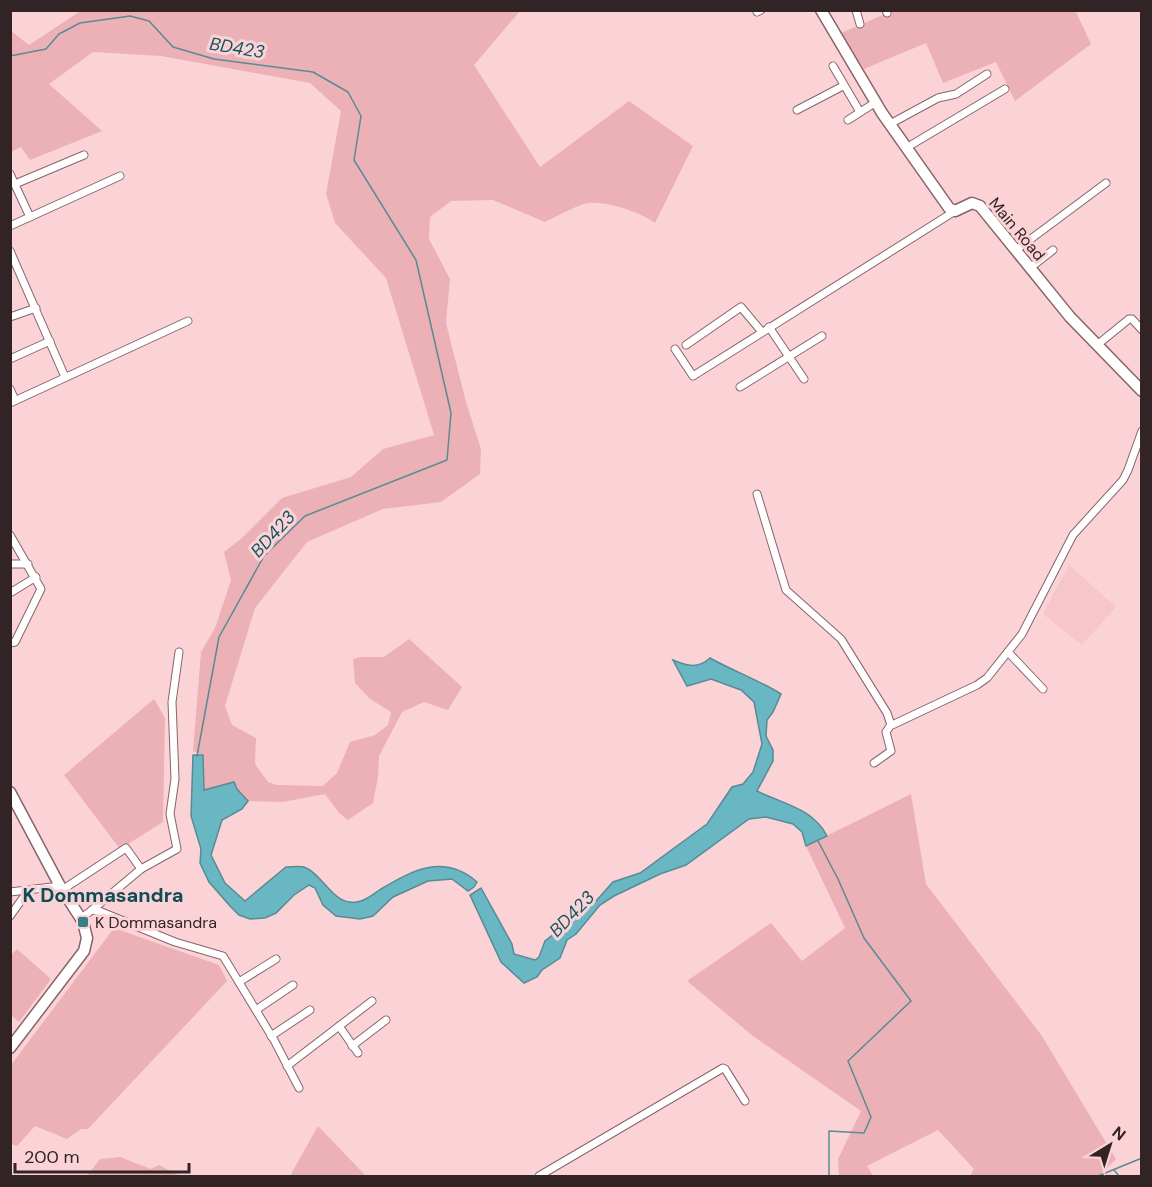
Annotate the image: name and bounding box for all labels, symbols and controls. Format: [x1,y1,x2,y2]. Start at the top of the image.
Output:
water label: BD423 [208,32,266,64]
street label: Main Road [984,193,1050,265]
water label: BD423 [245,506,301,562]
district label: K Dommasandra [22,882,184,908]
water label: BD423 [544,886,600,942]
place label: K Dommasandra [95,912,217,933]
marker: K Dommasandra [76,915,90,929]
north arrow [1080,1115,1140,1175]
text: N [1108,1122,1130,1145]
scale bar [15,1136,189,1174]
text: 200 m [24,1145,80,1169]

